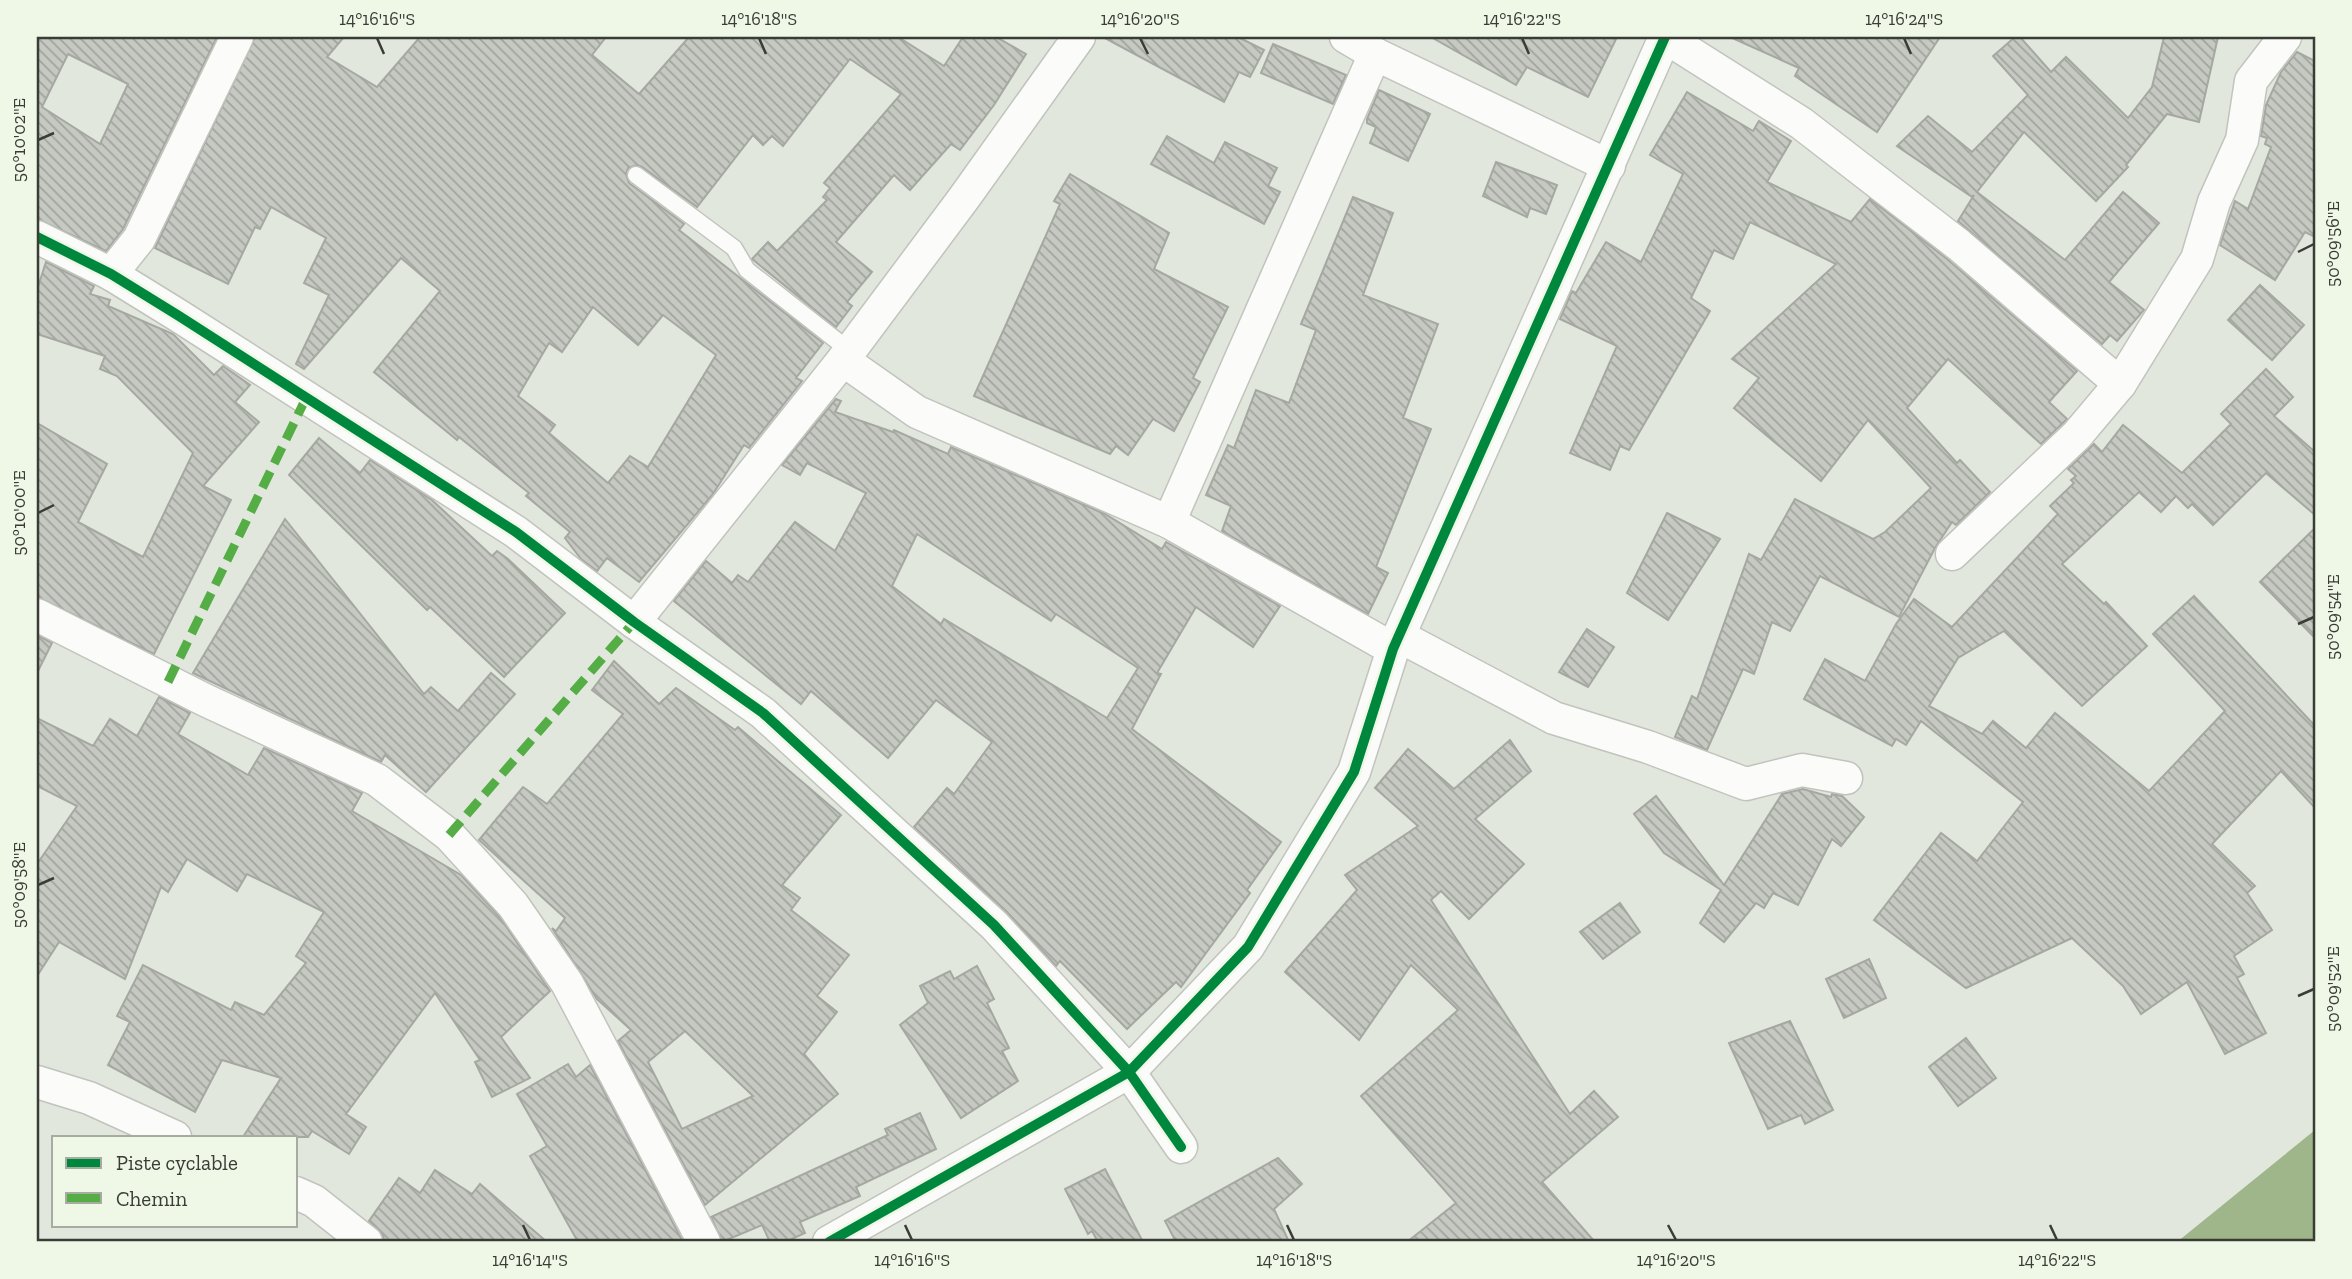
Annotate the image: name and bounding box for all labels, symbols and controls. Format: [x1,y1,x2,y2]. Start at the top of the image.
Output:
text: 14°16'16"S [339,8,415,30]
text: 14°16'18"S [721,8,797,30]
text: 14°16'20"S [1100,8,1180,30]
text: 14°16'22"S [1483,8,1561,30]
text: 14°16'24"S [1865,8,1943,30]
text: 50°10'02"E [8,98,30,182]
text: 50°09'56"E [2322,201,2344,287]
text: 50°10'00"E [8,470,30,556]
text: 50°09'54"E [2322,574,2344,660]
text: 50°09'58"E [8,842,30,928]
text: 50°09'52"E [2322,946,2344,1032]
legend [52,1136,298,1226]
text: Piste cyclable [116,1150,238,1175]
text: Chemin [116,1186,187,1211]
text: 14°16'14"S [492,1249,568,1271]
text: 14°16'16"S [874,1249,950,1271]
text: 14°16'18"S [1256,1249,1332,1271]
text: 14°16'20"S [1636,1249,1716,1271]
text: 14°16'22"S [2018,1249,2096,1271]

